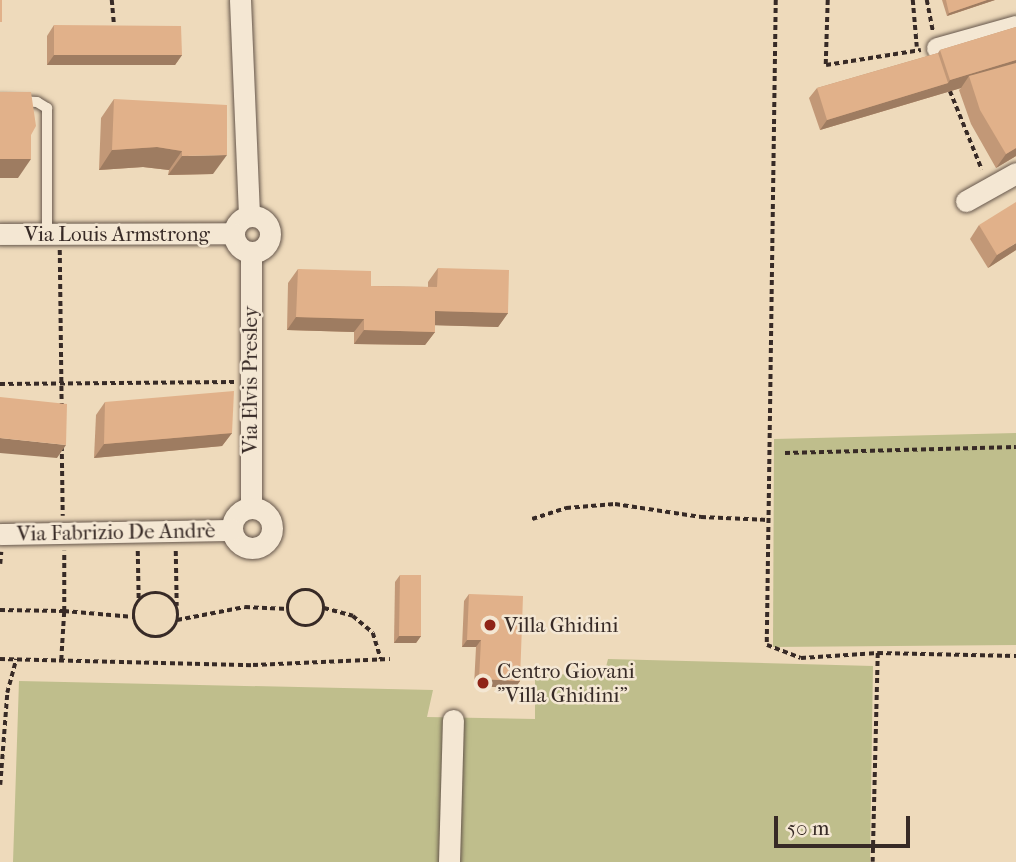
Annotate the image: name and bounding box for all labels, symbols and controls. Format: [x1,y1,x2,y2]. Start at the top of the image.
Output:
street label: Via Louis Armstrong [24,221,210,247]
street label: Via Elvis Presley [237,306,263,454]
street label: Via Fabrizio De Andrè [16,518,216,546]
place label: Villa Ghidini [504,612,618,638]
marker: Villa Ghidini [482,617,498,633]
place label: Centro Giovani "Villa Ghidini" [497,658,635,708]
marker: Centro Giovani "Villa Ghidini" [475,675,491,691]
scale bar [778,802,914,846]
text: 50 m [787,816,830,840]

